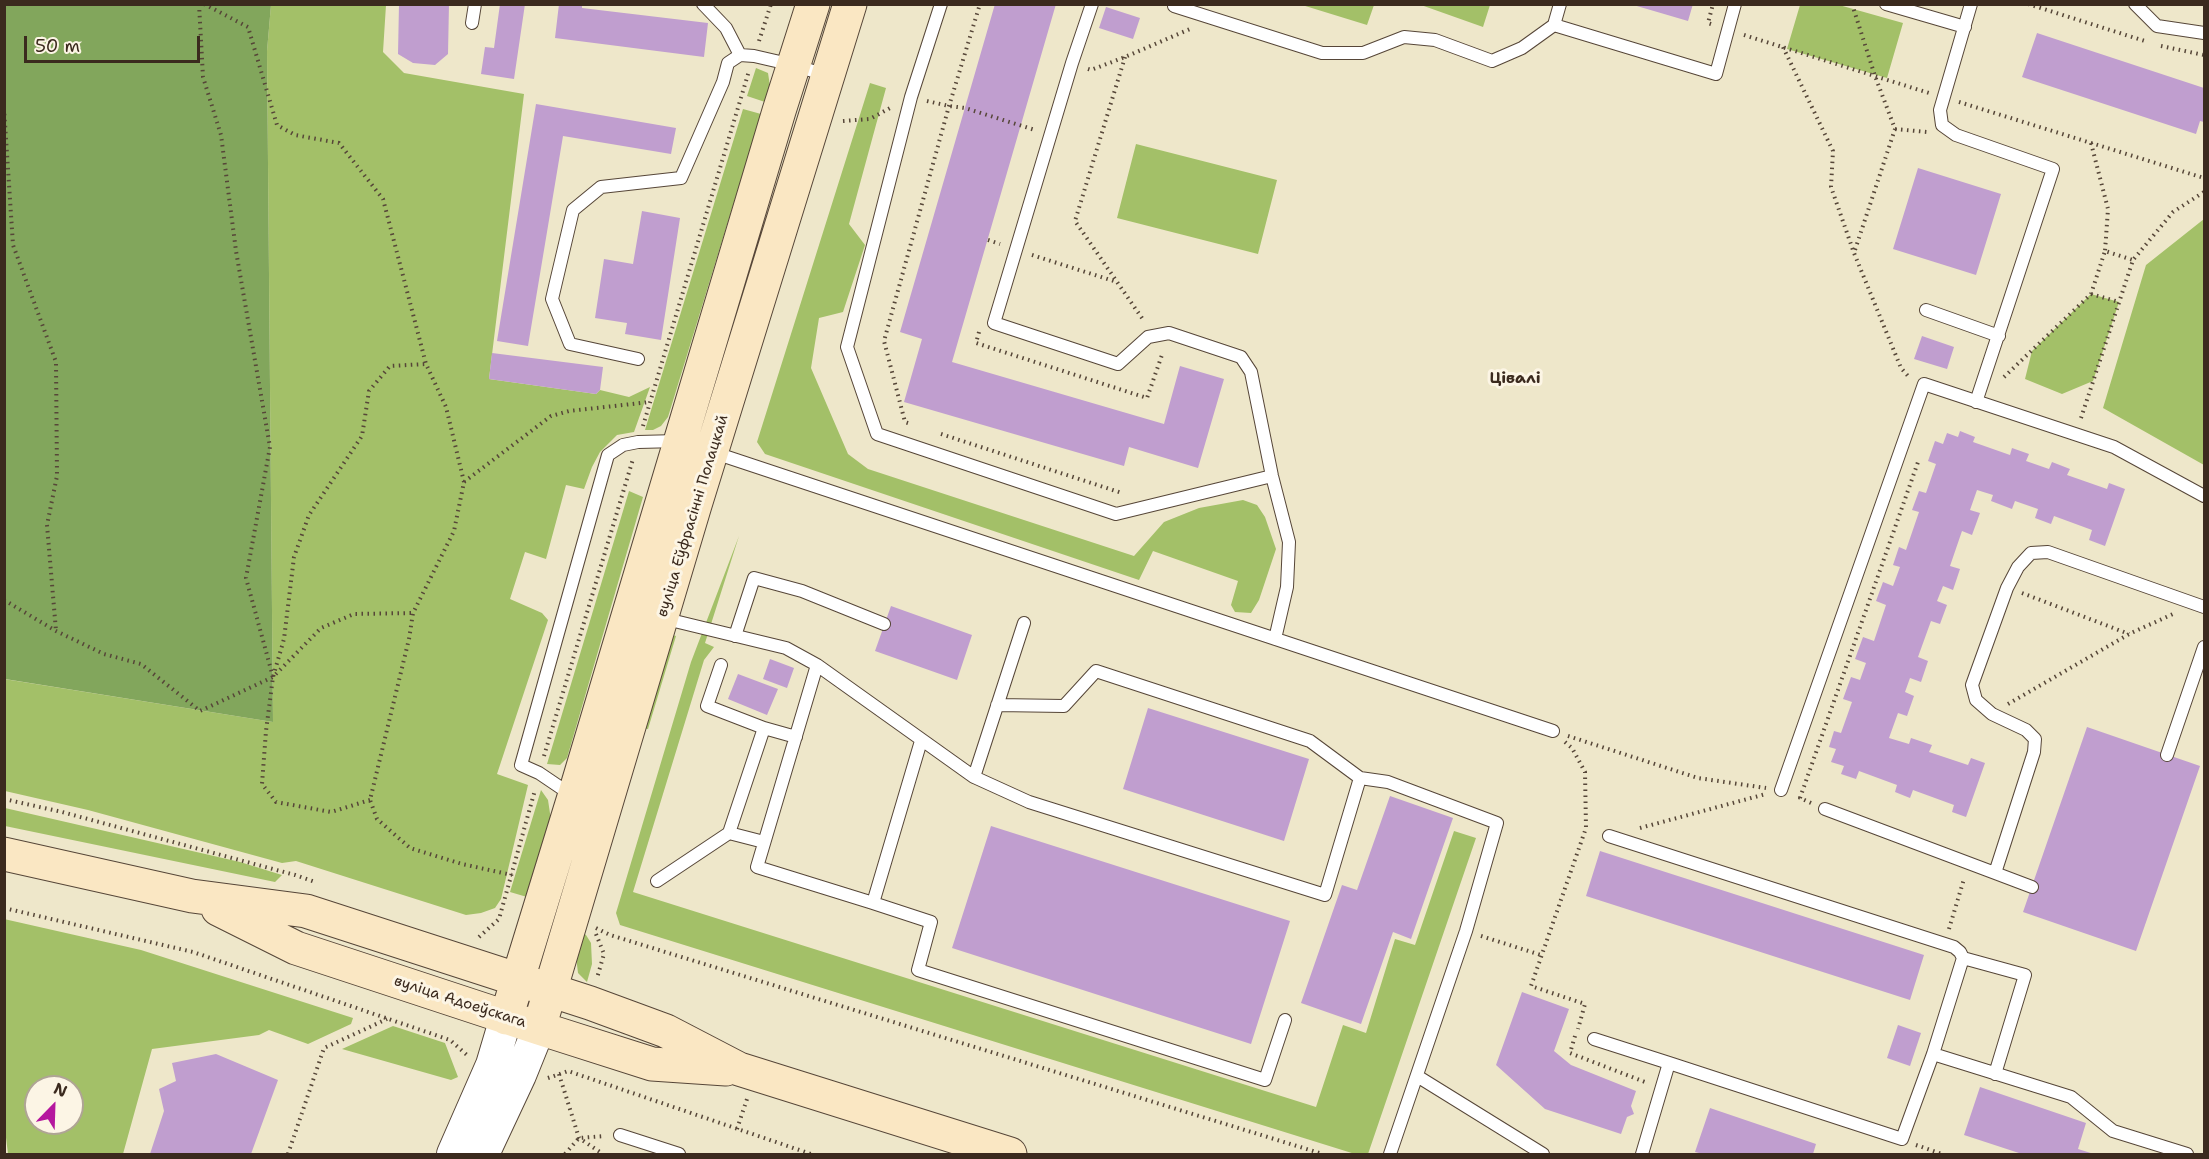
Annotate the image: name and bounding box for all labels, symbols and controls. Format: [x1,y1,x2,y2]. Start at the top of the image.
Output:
scale bar [27,24,202,62]
text: 50 m [35,34,80,58]
district label: Цівалі [1489,369,1541,389]
street label: вуліца Еўфрасінні Полацкай [654,413,732,619]
street label: вуліца Адоеўскага [392,972,528,1032]
north arrow [24,1075,84,1135]
text: N [51,1078,70,1102]

